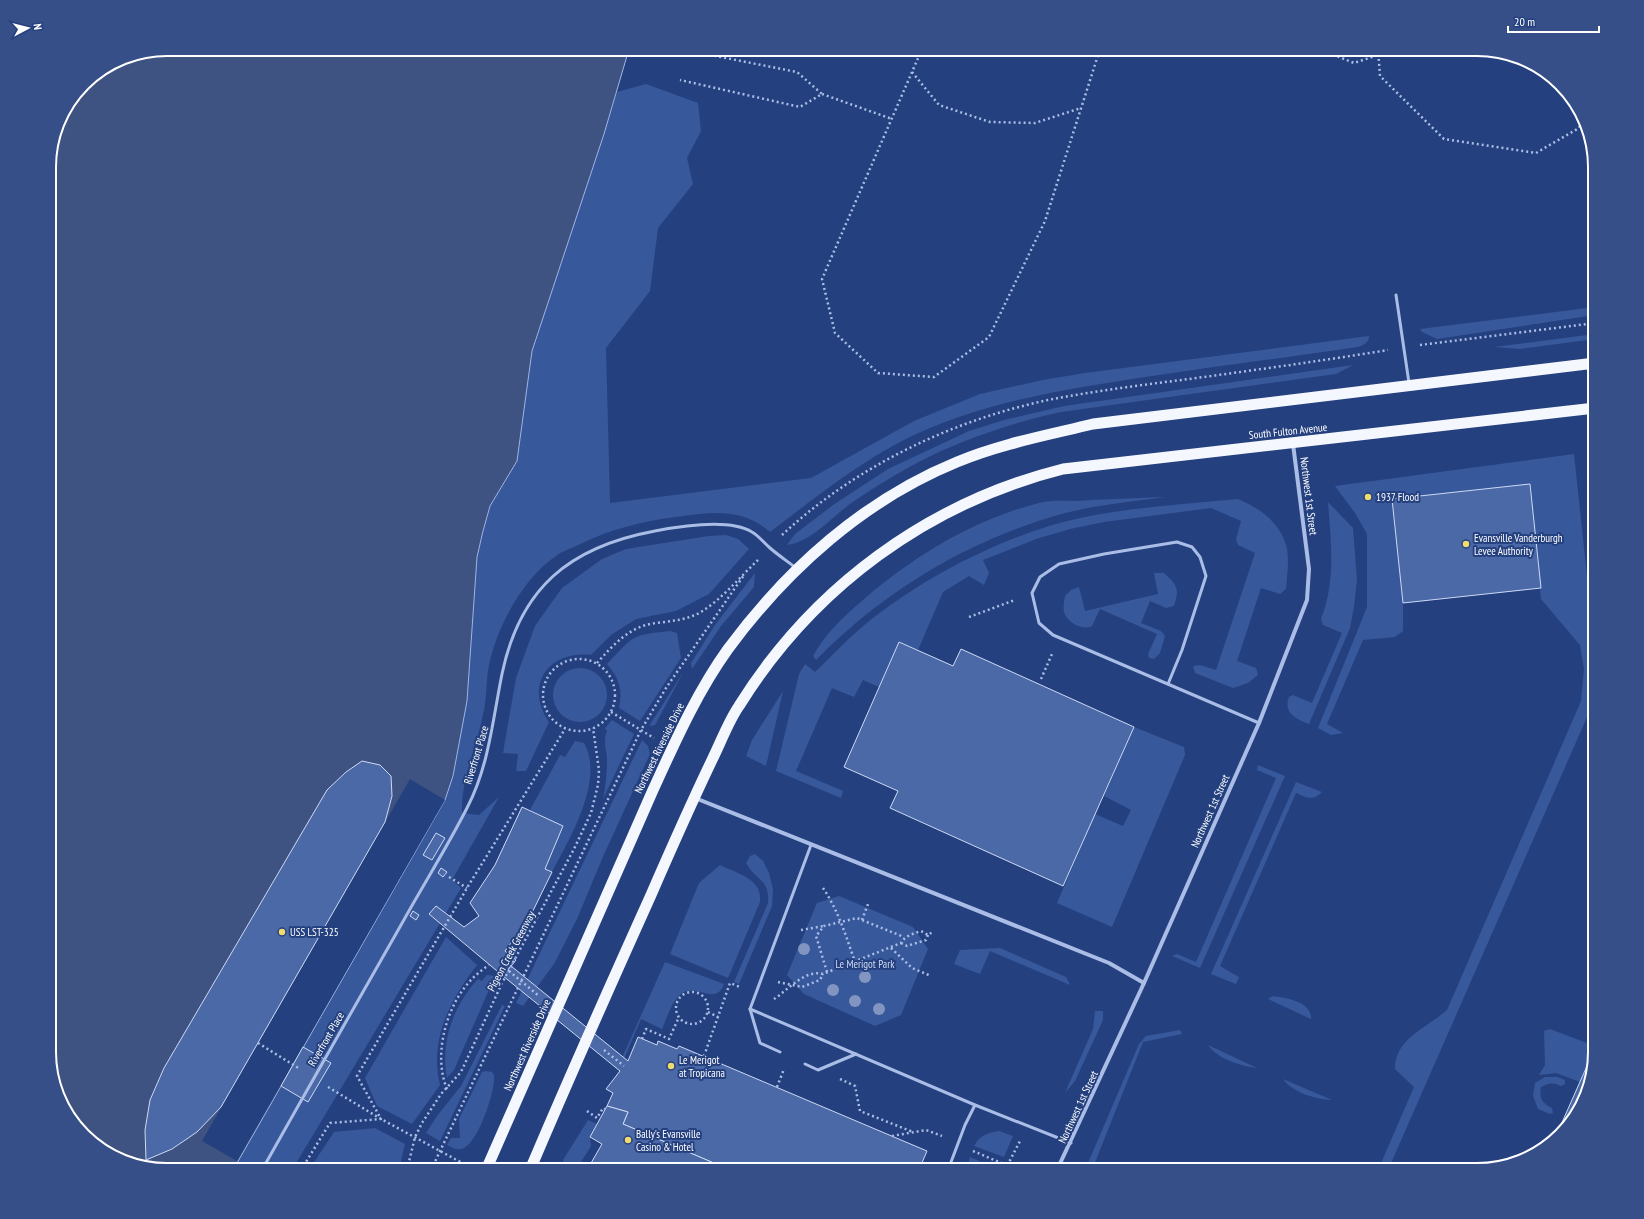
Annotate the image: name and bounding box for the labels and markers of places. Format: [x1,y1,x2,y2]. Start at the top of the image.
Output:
place label: 1937 Flood [1376,490,1419,504]
marker: 1937 Flood [1363,492,1373,502]
place label: Evansville Vanderburgh Levee Authority [1474,531,1563,558]
marker: Evansville Vanderburgh Levee Authority [1461,539,1471,549]
place label: USS LST-325 [290,925,339,939]
marker: USS LST-325 [277,927,287,937]
place label: Le Merigot at Tropicana [679,1053,725,1080]
marker: Le Merigot at Tropicana [666,1061,676,1071]
place label: Bally's Evansville Casino & Hotel [636,1127,701,1154]
marker: Bally's Evansville Casino & Hotel [623,1135,633,1145]

